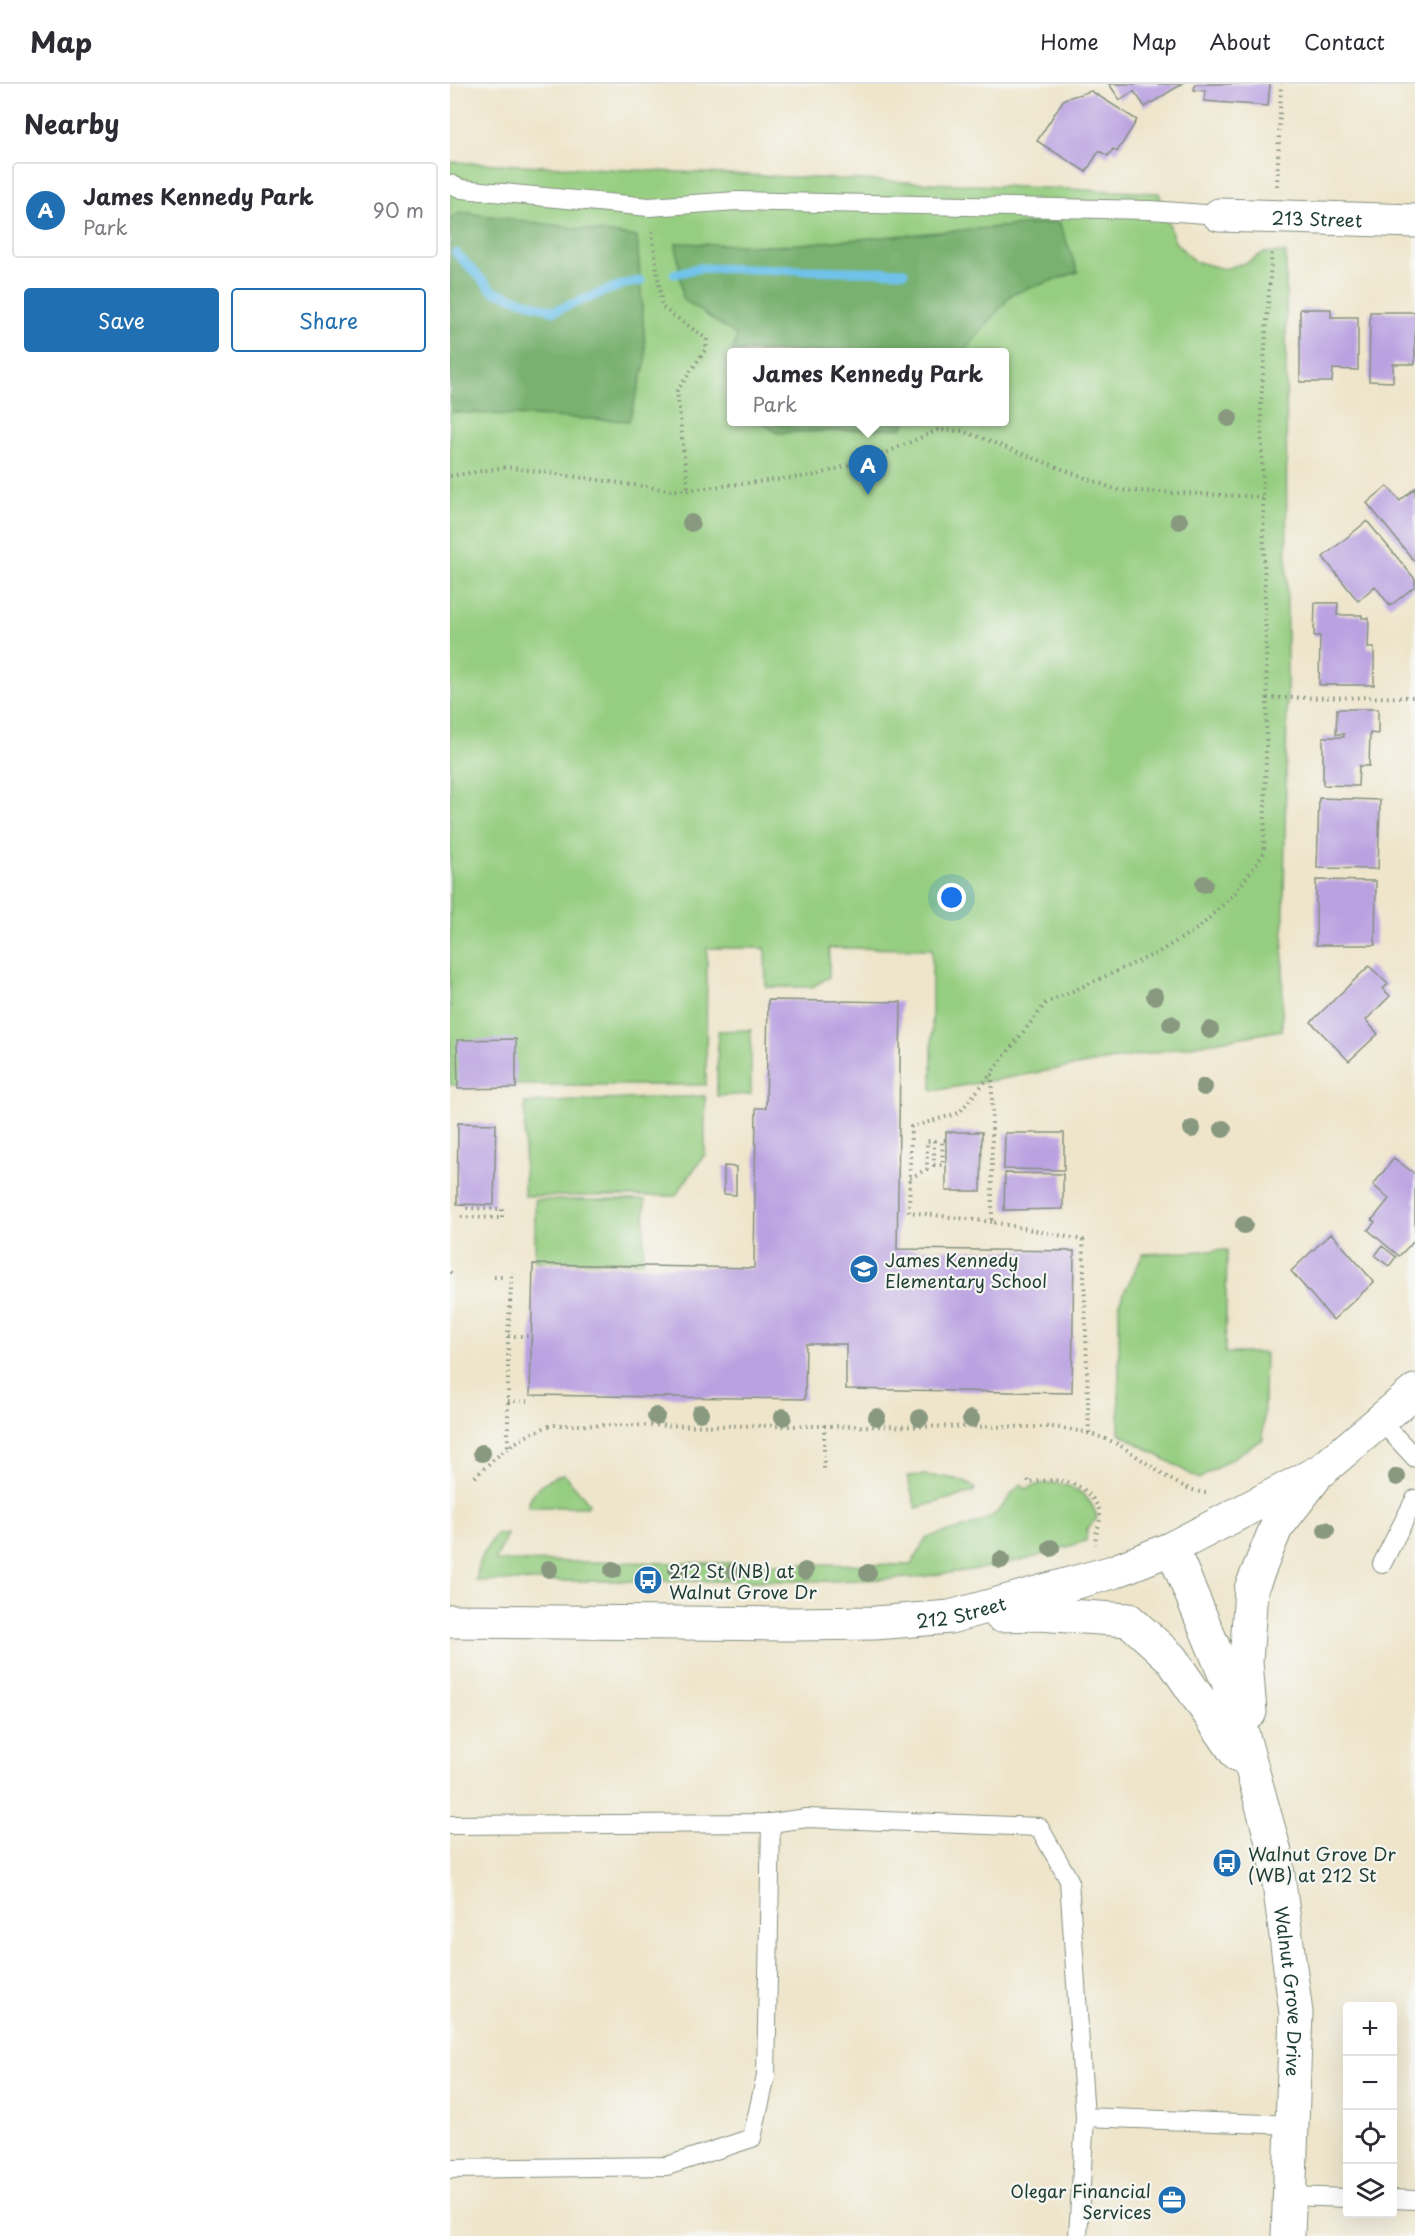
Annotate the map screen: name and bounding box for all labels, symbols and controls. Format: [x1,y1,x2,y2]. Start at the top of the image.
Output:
text: Map [30,20,92,63]
text: Home [1040,25,1099,57]
text: Map [1132,25,1177,57]
text: About [1210,25,1271,57]
text: Contact [1304,25,1385,57]
text: Nearby [24,104,119,143]
text: James Kennedy Park [83,179,314,212]
text: A [38,195,53,225]
text: 90 m [373,195,424,225]
street label: 213 Street [1271,203,1363,233]
text: Park [83,212,128,242]
button: Save [24,288,219,352]
button: Share [231,288,426,352]
popup [727,348,1009,426]
text: James Kennedy Park [753,356,983,389]
text: Park [753,389,797,419]
pin: A [848,446,888,495]
your location [937,883,966,912]
place label: James Kennedy Elementary School [885,1246,1047,1294]
school or university icon: James Kennedy Elementary School [848,1253,880,1285]
place label: 212 St (NB) at Walnut Grove Dr [669,1557,817,1605]
bus stop icon: 212 St (NB) at Walnut Grove Dr [632,1564,664,1596]
street label: 212 Street [915,1589,1009,1633]
place label: Walnut Grove Dr (WB) at 212 St [1248,1840,1396,1888]
bus stop icon: Walnut Grove Dr (WB) at 212 St [1211,1847,1243,1879]
street label: Walnut Grove Drive [1269,1905,1310,2077]
map controls [1343,2002,1397,2218]
button: + [1343,2002,1397,2056]
button: − [1343,2056,1397,2110]
button: locate [1343,2110,1397,2164]
button: layers [1343,2164,1397,2218]
place label: Olegar Financial Services [1010,2177,1151,2225]
office icon: Olegar Financial Services [1156,2184,1188,2216]

